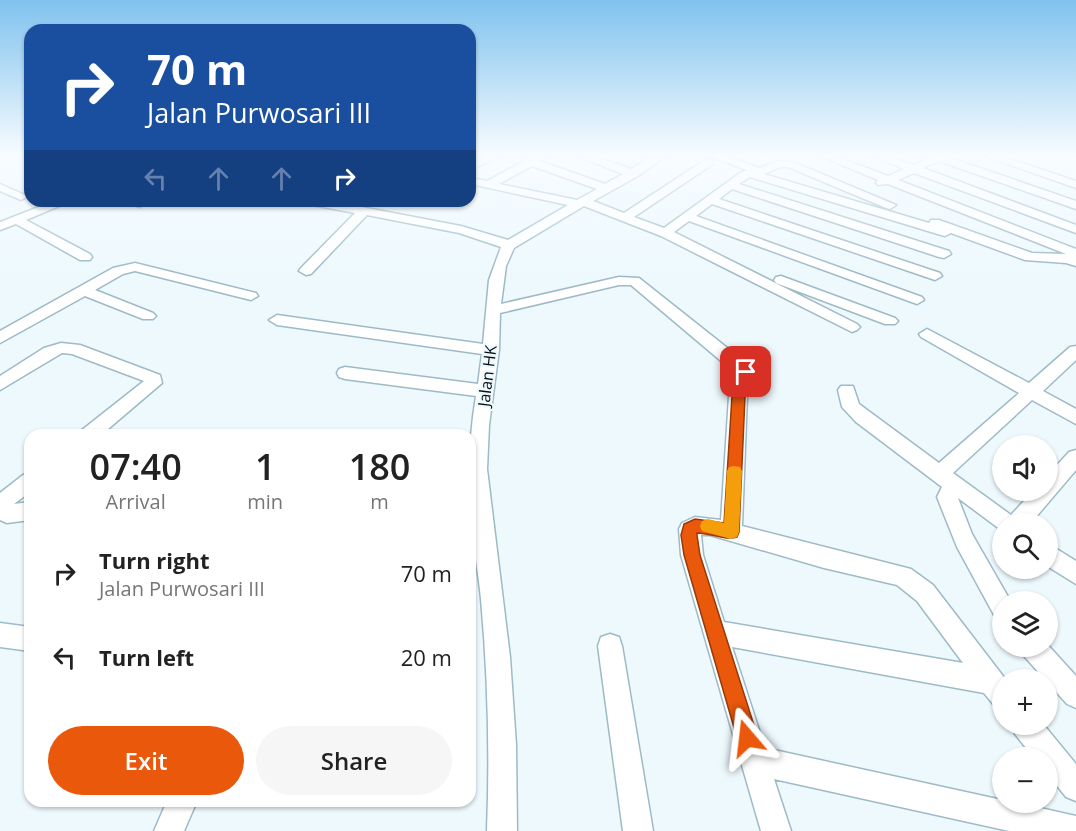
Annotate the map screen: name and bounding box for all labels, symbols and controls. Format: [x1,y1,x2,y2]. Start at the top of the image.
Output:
text: 70 m [147,40,247,97]
icon: right [48,48,126,126]
text: Jalan Purwosari III [147,94,371,131]
icon: left [139,162,172,195]
icon: ahead [202,162,235,195]
icon: ahead [265,162,298,195]
icon: right [328,162,361,195]
street label: Jalan HK [472,344,502,410]
pin [720,346,771,397]
icon: arrive [729,355,762,388]
map controls [992,435,1058,813]
button: sound [992,435,1058,501]
text: 07:40 [90,442,182,491]
text: 1 [255,442,276,491]
text: 180 [349,442,410,491]
text: Arrival [106,488,166,515]
text: min [247,488,283,515]
text: m [370,488,389,515]
button: search [992,513,1058,579]
text: Turn right [99,545,210,575]
icon: right [48,557,81,590]
text: 70 m [401,558,452,588]
text: Jalan Purwosari III [99,575,265,602]
button: layers [992,591,1058,657]
icon: left [48,641,81,674]
text: Turn left [99,642,194,672]
text: 20 m [401,642,452,672]
button: + [992,669,1058,735]
position arrow [715,706,779,770]
button: Exit [48,726,244,795]
button: Share [256,726,452,795]
button: − [992,747,1058,813]

